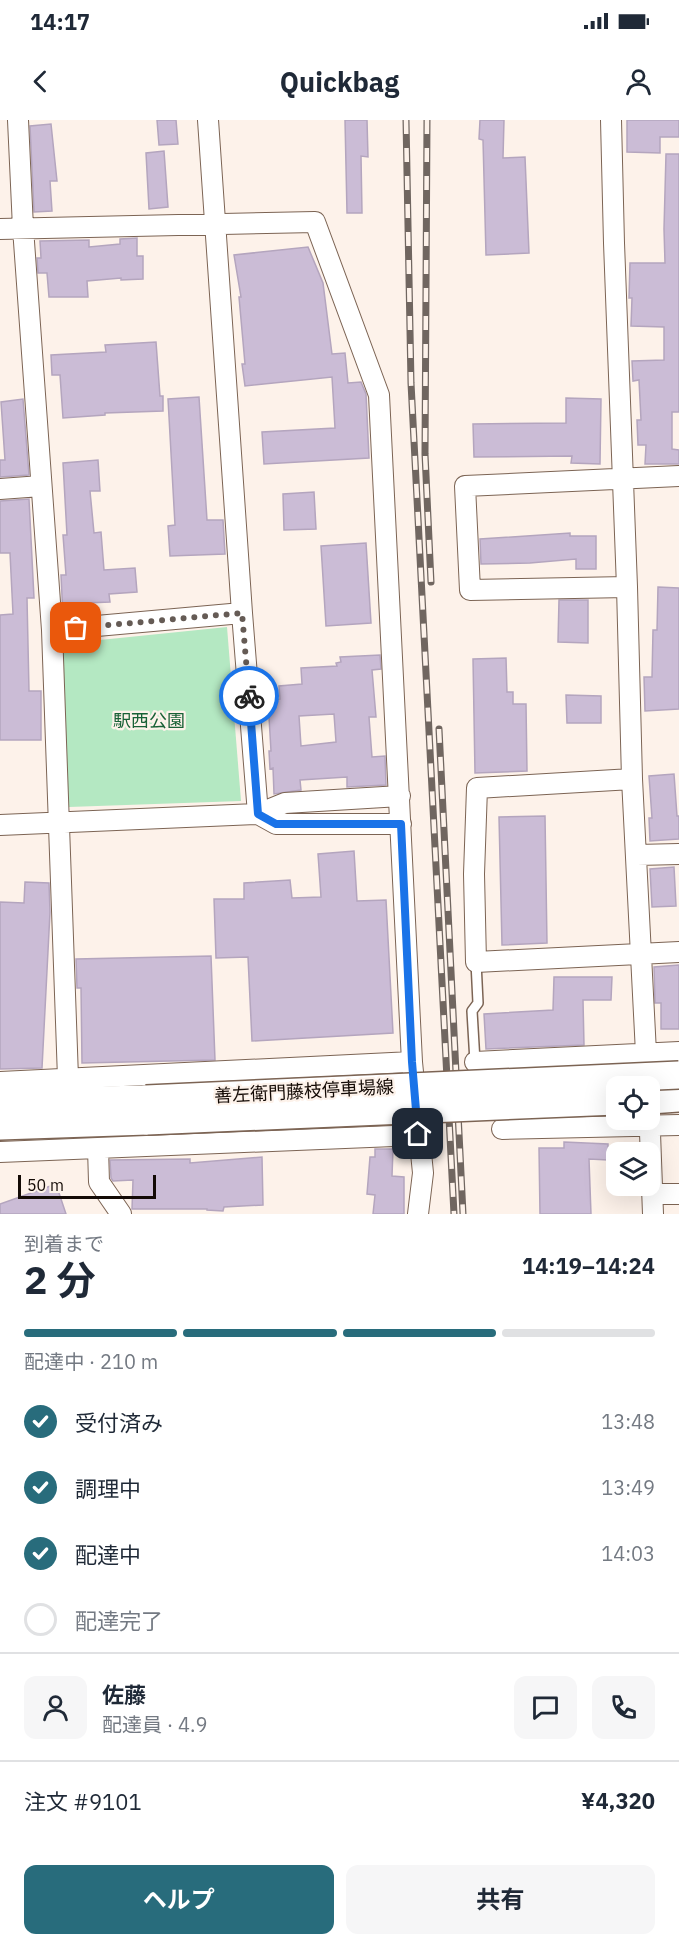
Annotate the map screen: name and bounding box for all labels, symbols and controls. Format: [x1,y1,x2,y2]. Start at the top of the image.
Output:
text: 14:17 [30,7,90,36]
text: Quickbag [280,64,399,99]
icon: back [24,65,57,98]
icon: person [622,65,655,98]
pin [50,602,101,653]
icon: bag [59,611,92,644]
courier [219,666,279,726]
icon: bike [233,680,266,713]
park label: 駅西公園 [113,709,185,732]
street label: 善左衛門藤枝停車場線 [214,1075,394,1107]
map controls [606,1076,660,1196]
button: locate [606,1076,660,1130]
pin [392,1108,443,1159]
icon: home [401,1117,434,1150]
button: layers [606,1142,660,1196]
scale bar [18,1172,156,1200]
text: 50 m [27,1175,64,1195]
text: 到着まで [24,1230,104,1257]
text: 14:19–14:24 [522,1251,655,1280]
text: 2 分 [24,1254,96,1305]
text: 配達中 · 210 m [24,1348,158,1375]
icon: check [24,1405,57,1438]
text: 受付済み [75,1408,163,1437]
text: 13:48 [601,1408,655,1435]
icon: check [24,1471,57,1504]
text: 調理中 [75,1474,141,1503]
text: 13:49 [601,1474,655,1501]
icon: check [24,1537,57,1570]
text: 配達中 [75,1540,141,1569]
text: 14:03 [601,1540,655,1567]
text: 配達完了 [75,1606,163,1635]
button: person [24,1676,87,1739]
button: chat [514,1676,577,1739]
button: phone [592,1676,655,1739]
text: 佐藤 [102,1680,146,1709]
text: 配達員 · 4.9 [102,1711,207,1738]
text: ¥4,320 [581,1786,655,1815]
text: 注文 #9101 [24,1787,142,1816]
button: ヘルプ [24,1865,334,1934]
button: 共有 [346,1865,655,1934]

